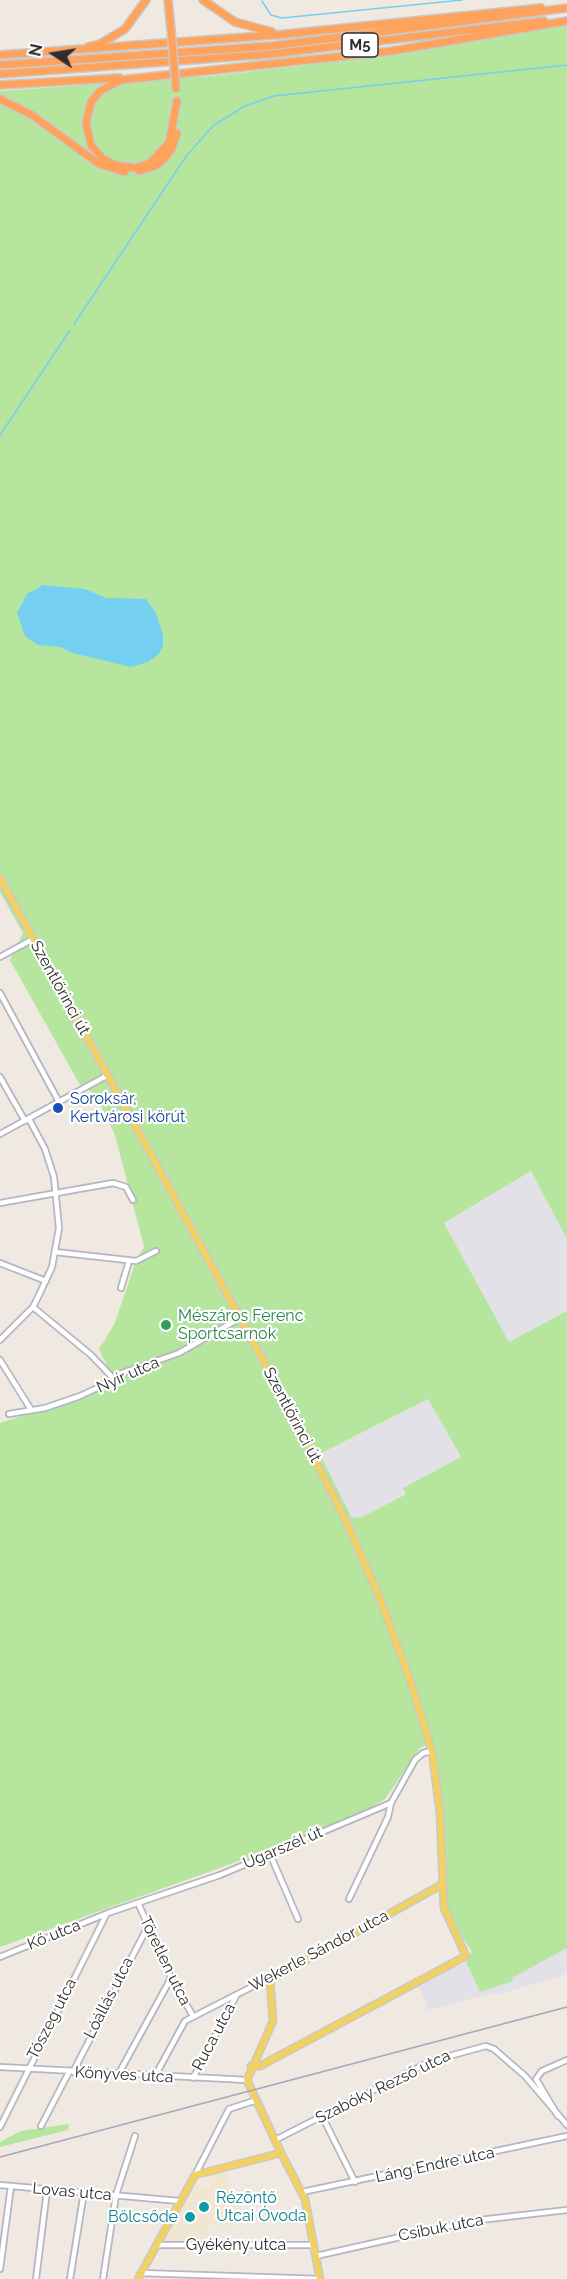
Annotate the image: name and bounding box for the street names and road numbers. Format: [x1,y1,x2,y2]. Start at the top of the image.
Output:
road number: M5 [342,33,378,57]
street label: Szentlőrinci út [26,937,94,1039]
street label: Nyír utca [94,1353,162,1397]
street label: Szentlőrinci út [259,1364,325,1466]
street label: Ugarszél út [240,1823,326,1873]
street label: Wekerle Sándor utca [246,1906,392,1996]
street label: Töretlen utca [135,1913,195,2009]
street label: Kő utca [25,1916,83,1954]
street label: Lóállás utca [80,1954,138,2042]
street label: Tószeg utca [23,1975,81,2063]
street label: Ruca utca [188,2000,240,2074]
street label: Szabóky Rezső utca [312,2046,454,2128]
street label: Könyves utca [74,2063,174,2087]
street label: Láng Endre utca [374,2143,496,2187]
street label: Lovas utca [32,2179,112,2205]
street label: Csibuk utca [397,2210,485,2246]
street label: Gyékény utca [186,2235,286,2255]

